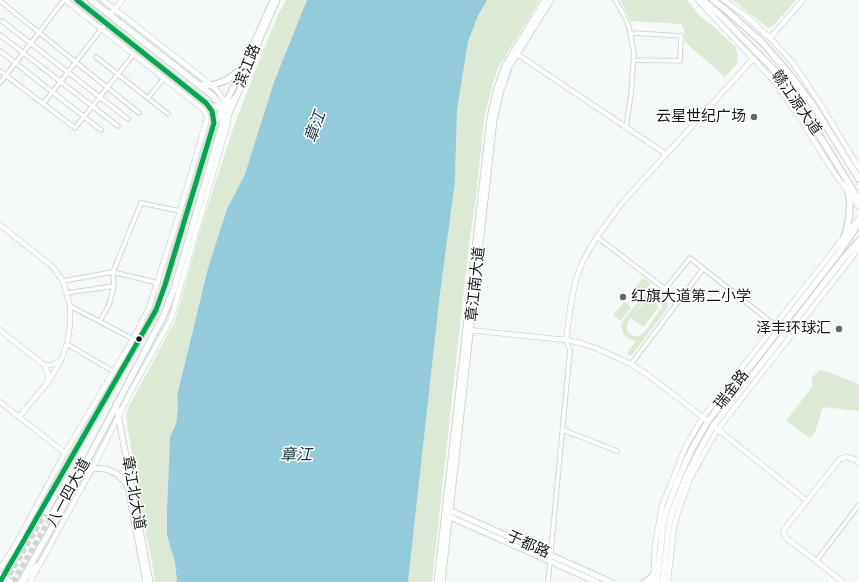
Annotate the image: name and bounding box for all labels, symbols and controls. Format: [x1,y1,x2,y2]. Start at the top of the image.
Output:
street label: 滨江路 [231,42,265,90]
street label: 赣江源大道 [767,67,825,139]
place label: 云星世纪广场 [656,108,746,126]
water label: 章江 [302,109,330,145]
marker: 云星世纪广场 [749,112,759,122]
street label: 章江南大道 [463,246,489,322]
place label: 红旗大道第二小学 [631,288,751,306]
marker: 红旗大道第二小学 [618,292,628,302]
place label: 泽丰环球汇 [756,320,831,338]
marker: 泽丰环球汇 [834,324,844,334]
unlabelled marker [134,334,144,344]
street label: 瑞金路 [711,367,753,413]
water label: 章江 [280,446,312,466]
street label: 章江北大道 [118,455,148,531]
street label: 八一四大道 [43,456,95,530]
street label: 于都路 [504,528,552,562]

